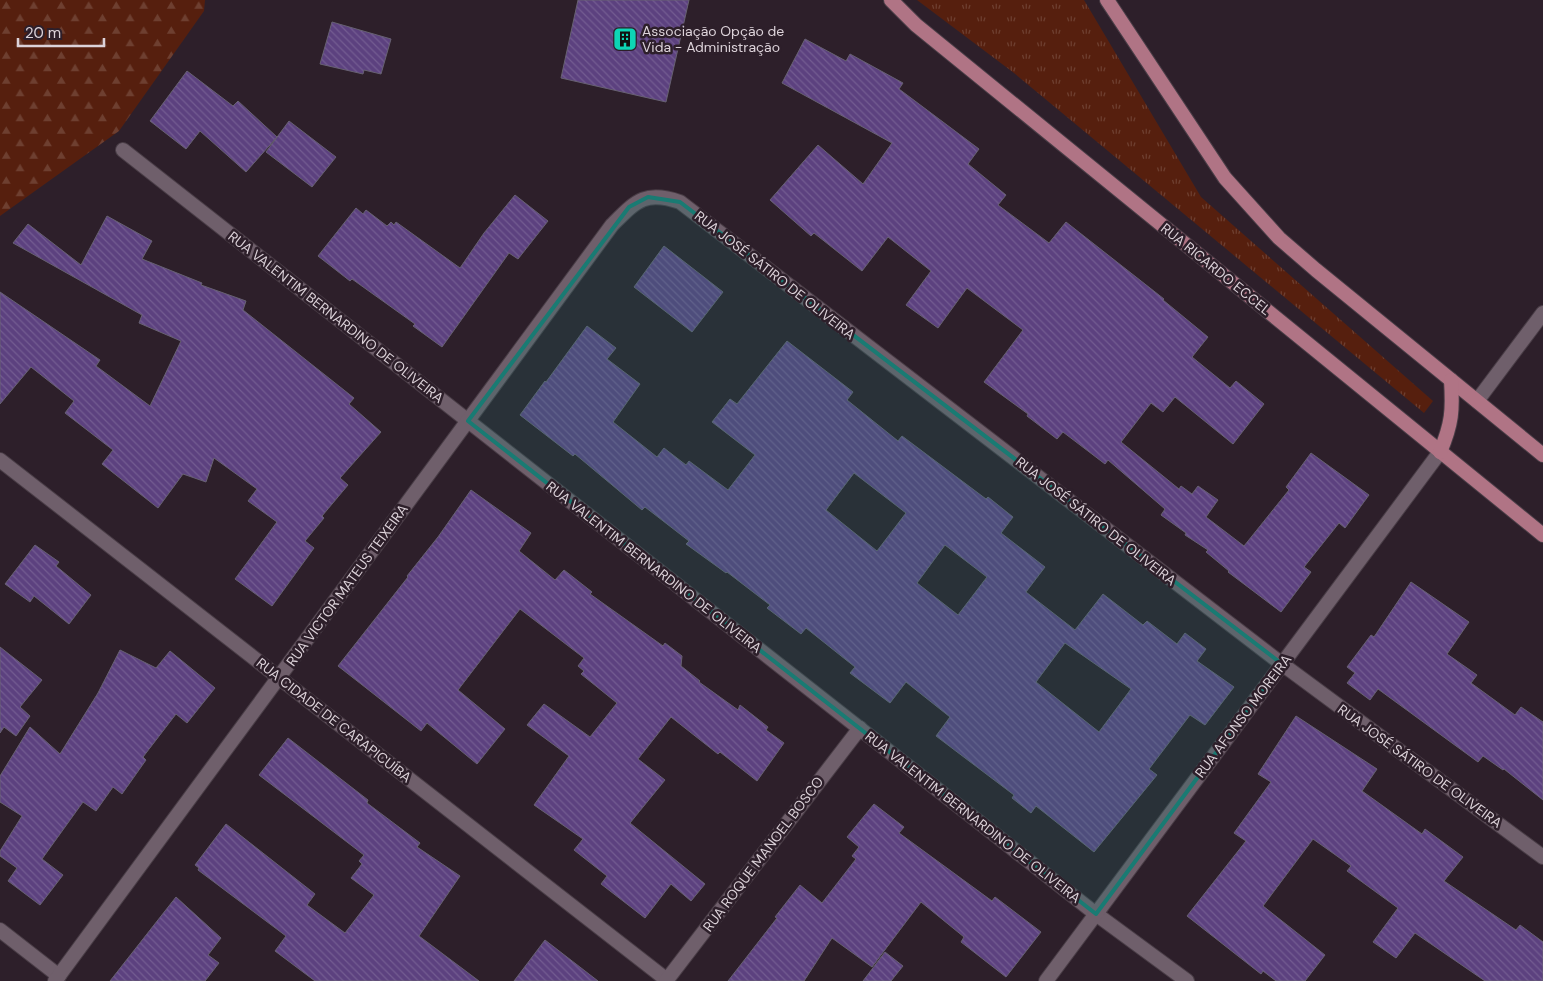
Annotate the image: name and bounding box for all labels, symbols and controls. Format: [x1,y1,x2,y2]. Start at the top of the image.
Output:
scale bar [18,15,104,47]
place label: Associação Opção de Vida - Administração [642,22,784,56]
text: 20 m [25,23,61,43]
building icon: Associação Opção de Vida - Administração [612,26,638,52]
street label: RUA JOSÉ SÁTIRO DE OLIVEIRA [691,207,859,343]
street label: RUA RICARDO ECCEL [1157,219,1275,319]
street label: RUA VALENTIM BERNARDINO DE OLIVEIRA [224,227,448,407]
street label: RUA JOSÉ SÁTIRO DE OLIVEIRA [1012,453,1180,589]
street label: RUA VALENTIM BERNARDINO DE OLIVEIRA [542,477,766,657]
street label: RUA VICTOR MATEUS TEIXEIRA [282,501,412,669]
street label: RUA AFONSO MOREIRA [1191,651,1295,781]
street label: RUA CIDADE DE CARAPICUÍBA [253,654,415,786]
street label: RUA JOSÉ SÁTIRO DE OLIVEIRA [1334,700,1506,832]
street label: RUA VALENTIM BERNARDINO DE OLIVEIRA [861,727,1085,907]
street label: RUA ROQUE MANOEL BOSCO [699,773,827,935]

